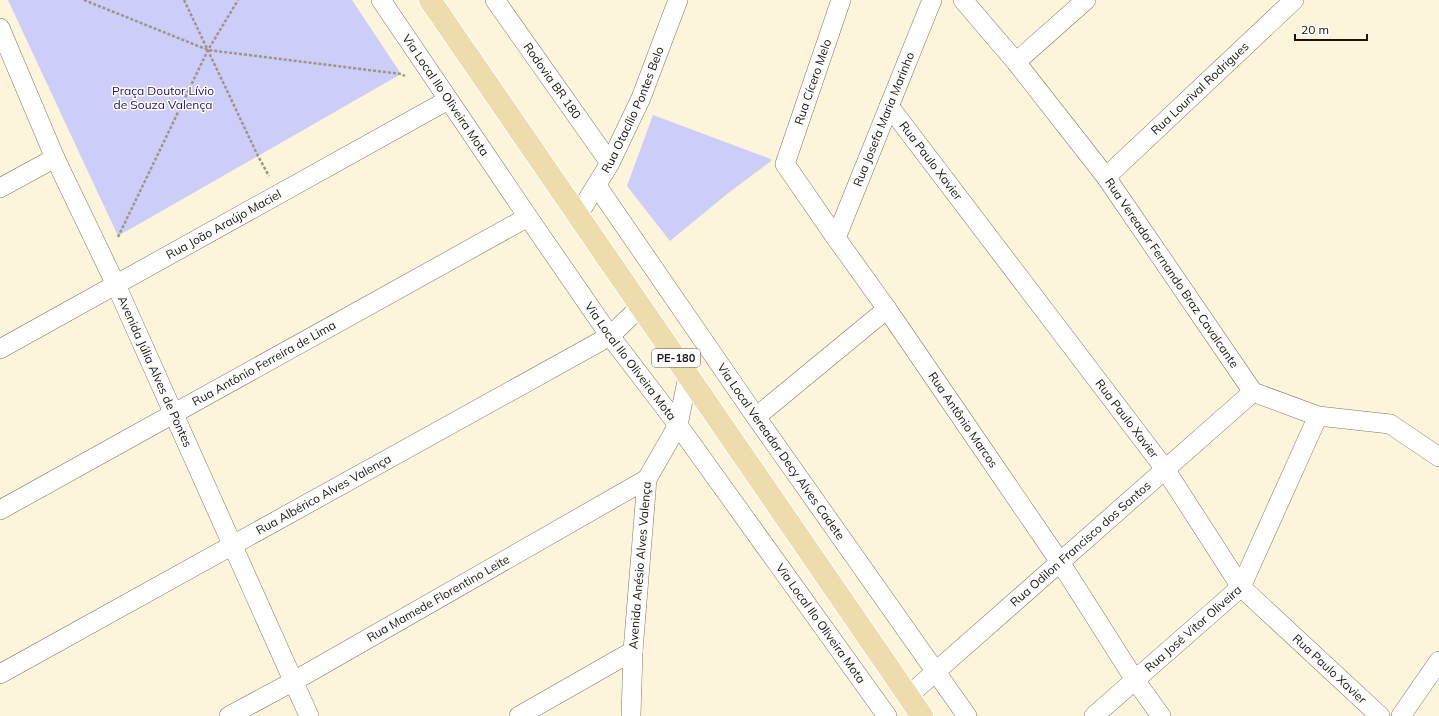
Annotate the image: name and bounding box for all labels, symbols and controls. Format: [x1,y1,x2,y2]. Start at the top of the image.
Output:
scale bar [1295,16,1367,42]
text: 20 m [1301,22,1329,37]
street label: Via Local Ilo Oliveira Mota [399,31,492,159]
street label: Rua Cícero Melo [791,37,834,127]
street label: Rua Lourival Rodrigues [1148,39,1252,138]
street label: Rodovia BR 180 [520,40,584,122]
street label: Rua Otacílio Pontes Belo [598,44,667,175]
street label: Rua Josefa Maria Marinho [850,49,917,189]
park label: Praça Doutor Lívio de Souza Valença [112,83,214,112]
street label: Rua Paulo Xavier [896,118,966,204]
street label: Rua Vereador Fernando Braz Cavalcante [1102,175,1242,371]
street label: Rua João Araújo Maciel [163,186,284,262]
street label: Avenida Júlia Alves de Pontes [115,293,196,450]
street label: Via Local Ilo Oliveira Mota [582,299,680,423]
street label: Rua Antônio Ferreira de Lima [189,317,338,409]
road number: PE-180 [652,349,700,367]
street label: Via Local Vereador Decy Alves Cadete [714,360,848,542]
street label: Rua Antônio Marcos [925,369,1001,470]
street label: Rua Paulo Xavier [1092,376,1162,461]
street label: Rua Albérico Alves Valença [253,451,394,538]
street label: Rua Odilon Francisco dos Santos [1007,478,1154,610]
street label: Avenida Anésio Alves Valença [625,481,654,650]
street label: Rua Mamede Florentino Leite [364,551,512,645]
street label: Via Local Ilo Oliveira Mota [773,560,869,686]
street label: Rua José Vitor Oliveira [1141,582,1244,675]
street label: Rua Paulo Xavier [1290,631,1370,707]

